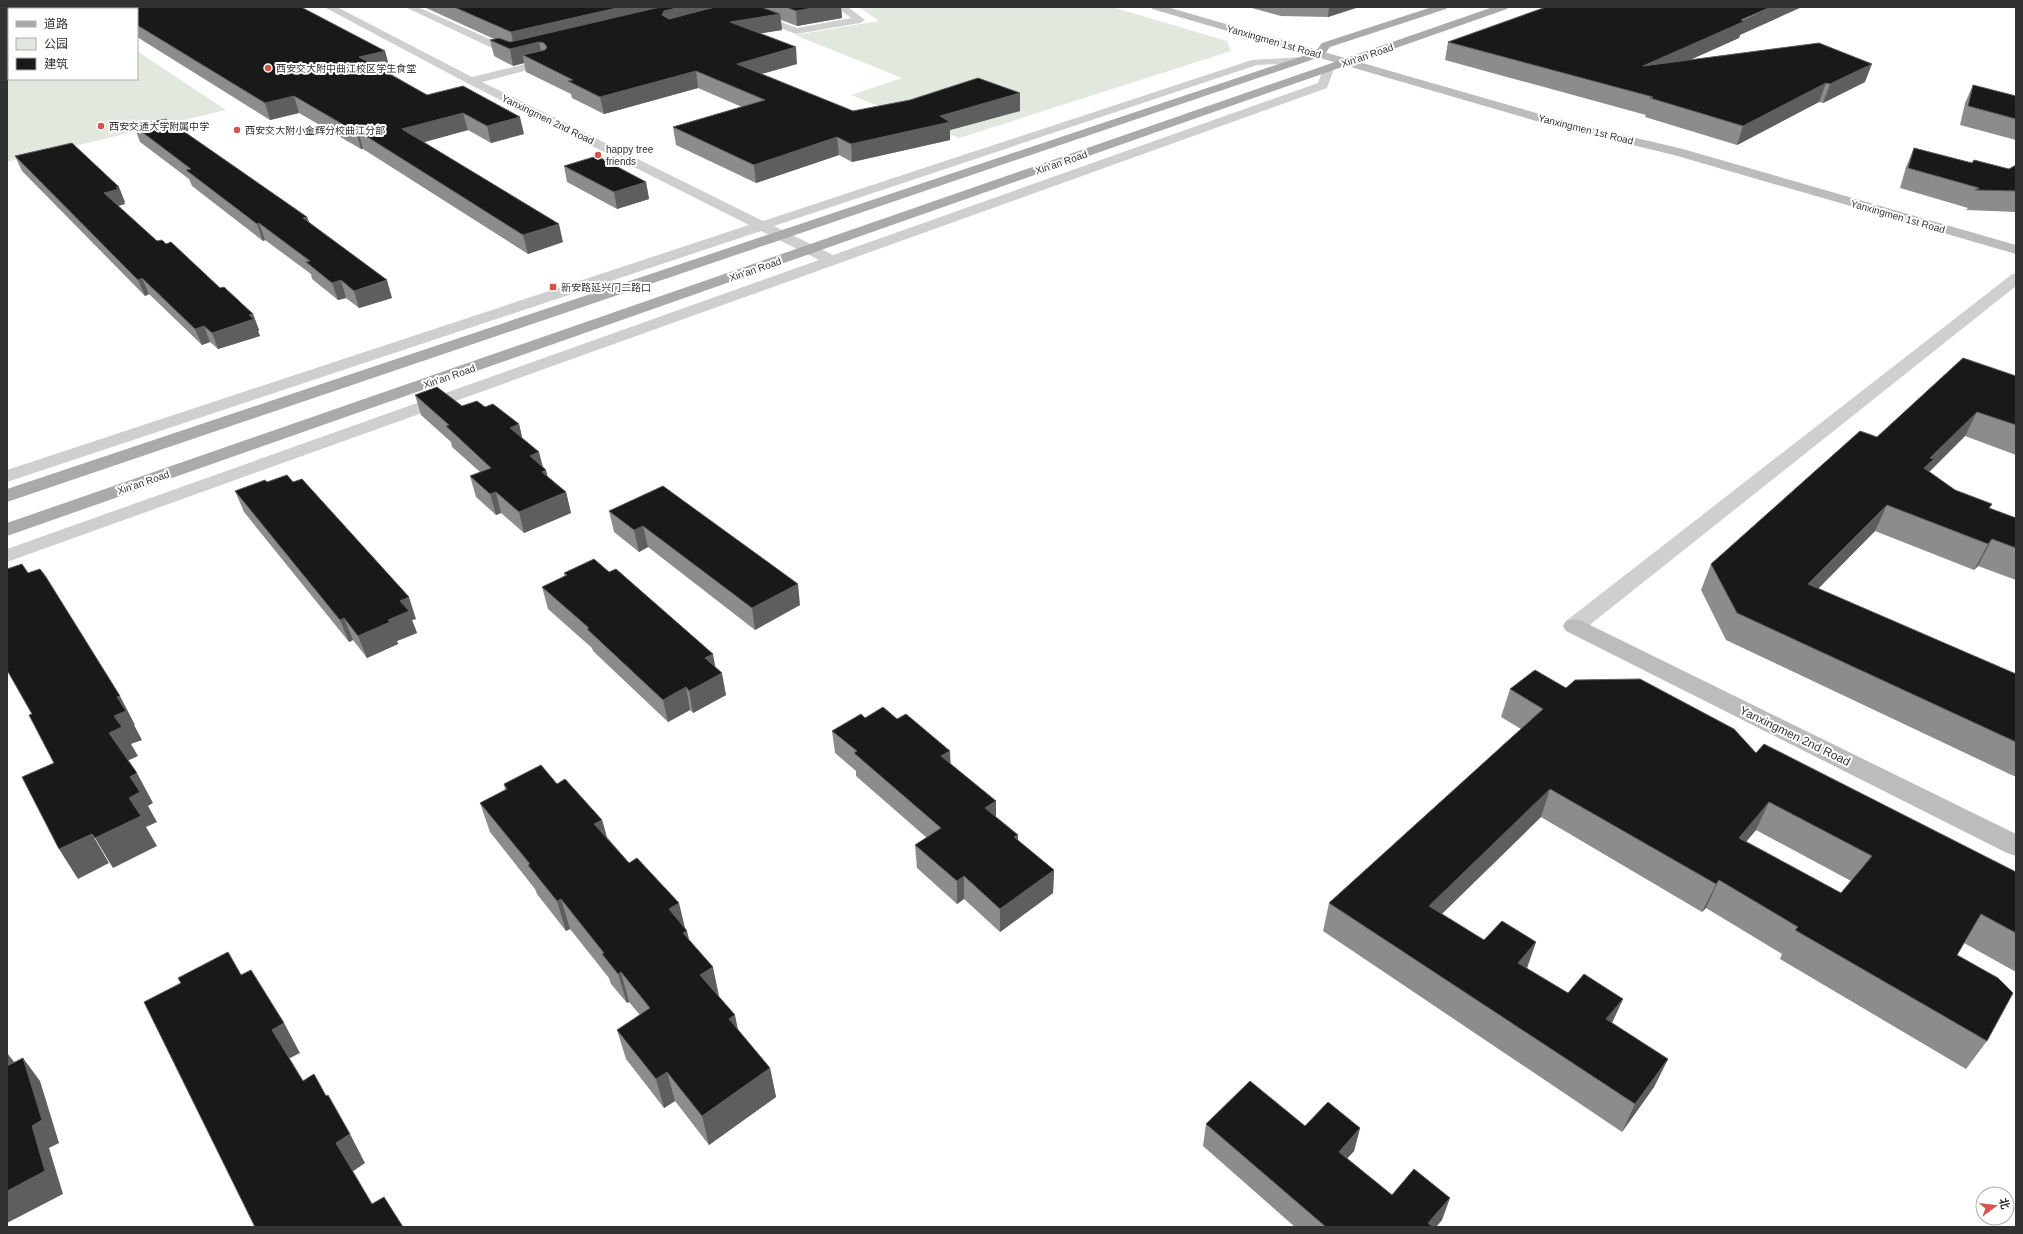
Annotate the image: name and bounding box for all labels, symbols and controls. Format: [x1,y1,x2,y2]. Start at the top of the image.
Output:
legend [8,8,138,80]
text: 道路 [44,17,68,31]
street label: Yanxingmen 1st Road [1225,23,1322,60]
text: 公园 [44,37,68,51]
street label: Xin'an Road [1340,41,1395,69]
text: 建筑 [44,57,68,71]
marker: 西安交大附中曲江校区学生食堂 [263,63,273,73]
place label: 西安交大附中曲江校区学生食堂 [276,63,416,74]
street label: Yanxingmen 2nd Road [500,92,596,147]
street label: Yanxingmen 1st Road [1537,112,1635,147]
marker: 西安交通大学附属中学 [96,121,106,131]
place label: 西安交通大学附属中学 [109,121,209,132]
marker: 西安交大附小金辉分校曲江分部 [232,125,242,135]
place label: 西安交大附小金辉分校曲江分部 [245,125,385,136]
place label: happy tree friends [606,144,654,167]
street label: Xin'an Road [1034,148,1089,176]
marker: happy tree friends [593,150,603,160]
street label: Yanxingmen 1st Road [1849,198,1946,235]
street label: Xin'an Road [728,255,783,283]
marker: 新安路延兴门二路口 [548,282,558,292]
place label: 新安路延兴门二路口 [561,282,651,293]
street label: Xin'an Road [422,362,477,390]
street label: Xin'an Road [116,468,171,496]
street label: Yanxingmen 2nd Road [1737,703,1853,769]
north arrow [1975,1186,2015,1226]
text: 北 [1997,1197,2012,1210]

